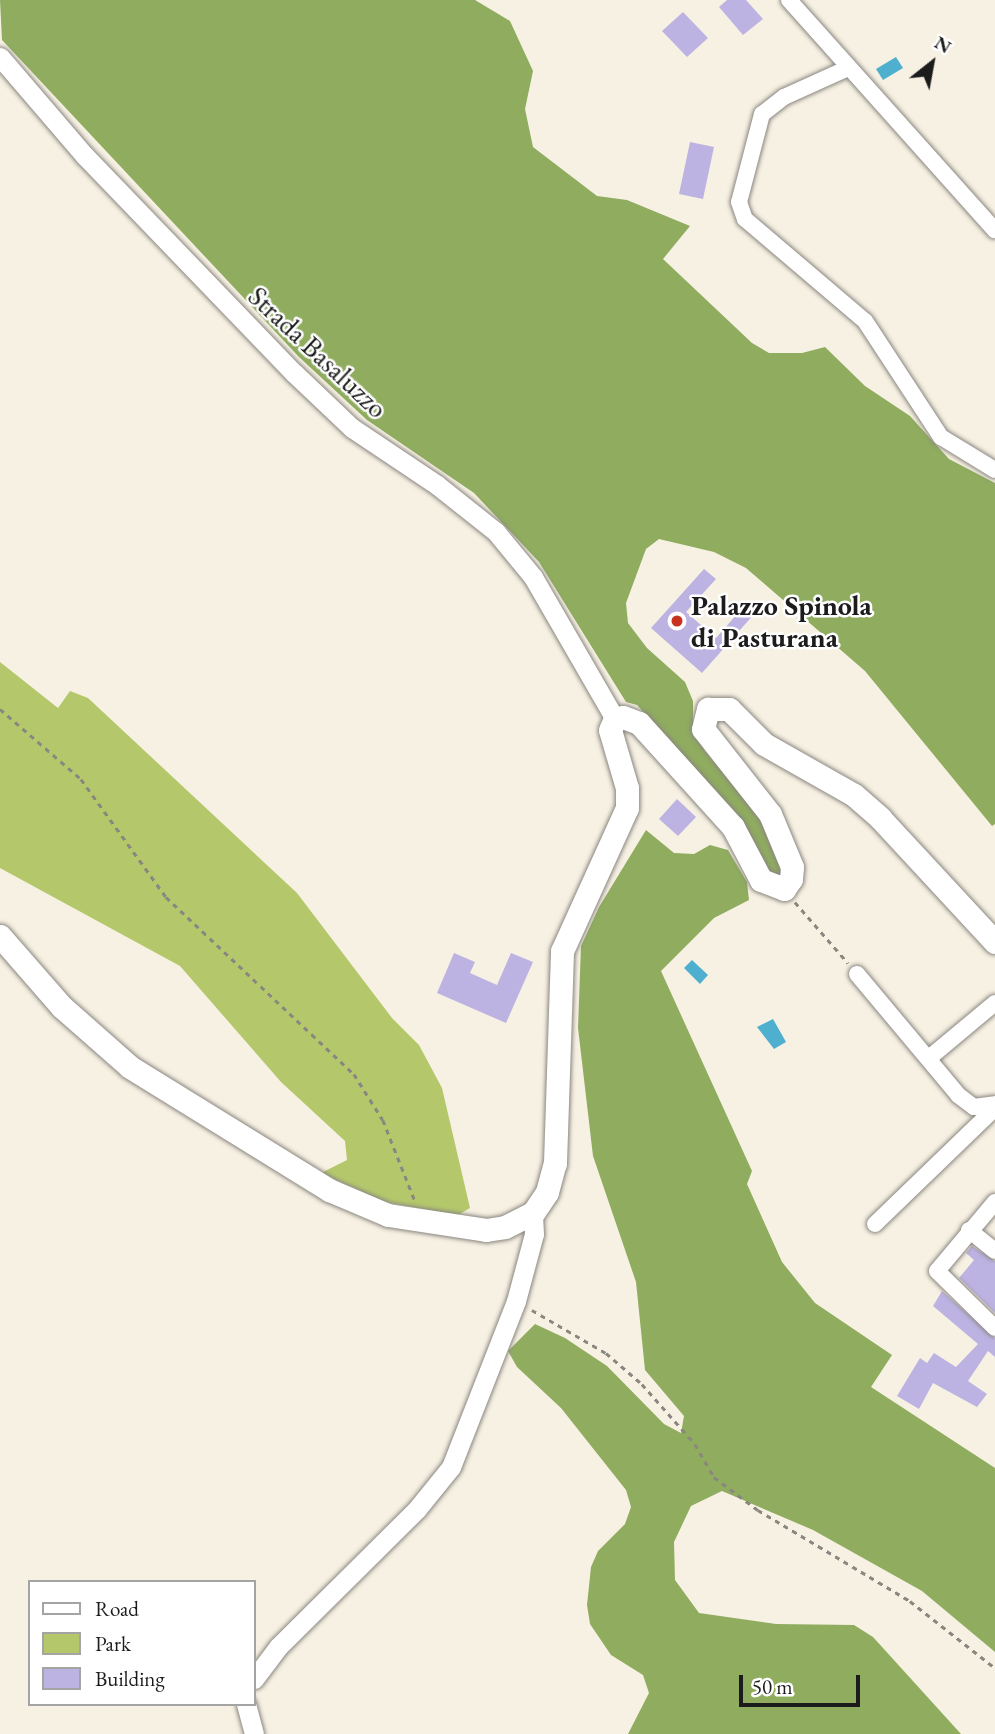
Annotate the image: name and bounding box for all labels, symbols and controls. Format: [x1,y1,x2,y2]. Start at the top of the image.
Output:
north arrow [897,28,967,98]
text: N [930,30,956,59]
street label: Strada Basaluzzo [242,279,394,425]
place label: Palazzo Spinola di Pasturana [691,588,872,654]
marker: Palazzo Spinola di Pasturana [669,613,685,629]
legend [28,1580,256,1706]
text: Road [95,1595,139,1622]
text: Park [95,1630,131,1657]
scale bar [743,1660,864,1704]
text: Building [95,1665,165,1692]
text: 50 m [752,1673,793,1700]

